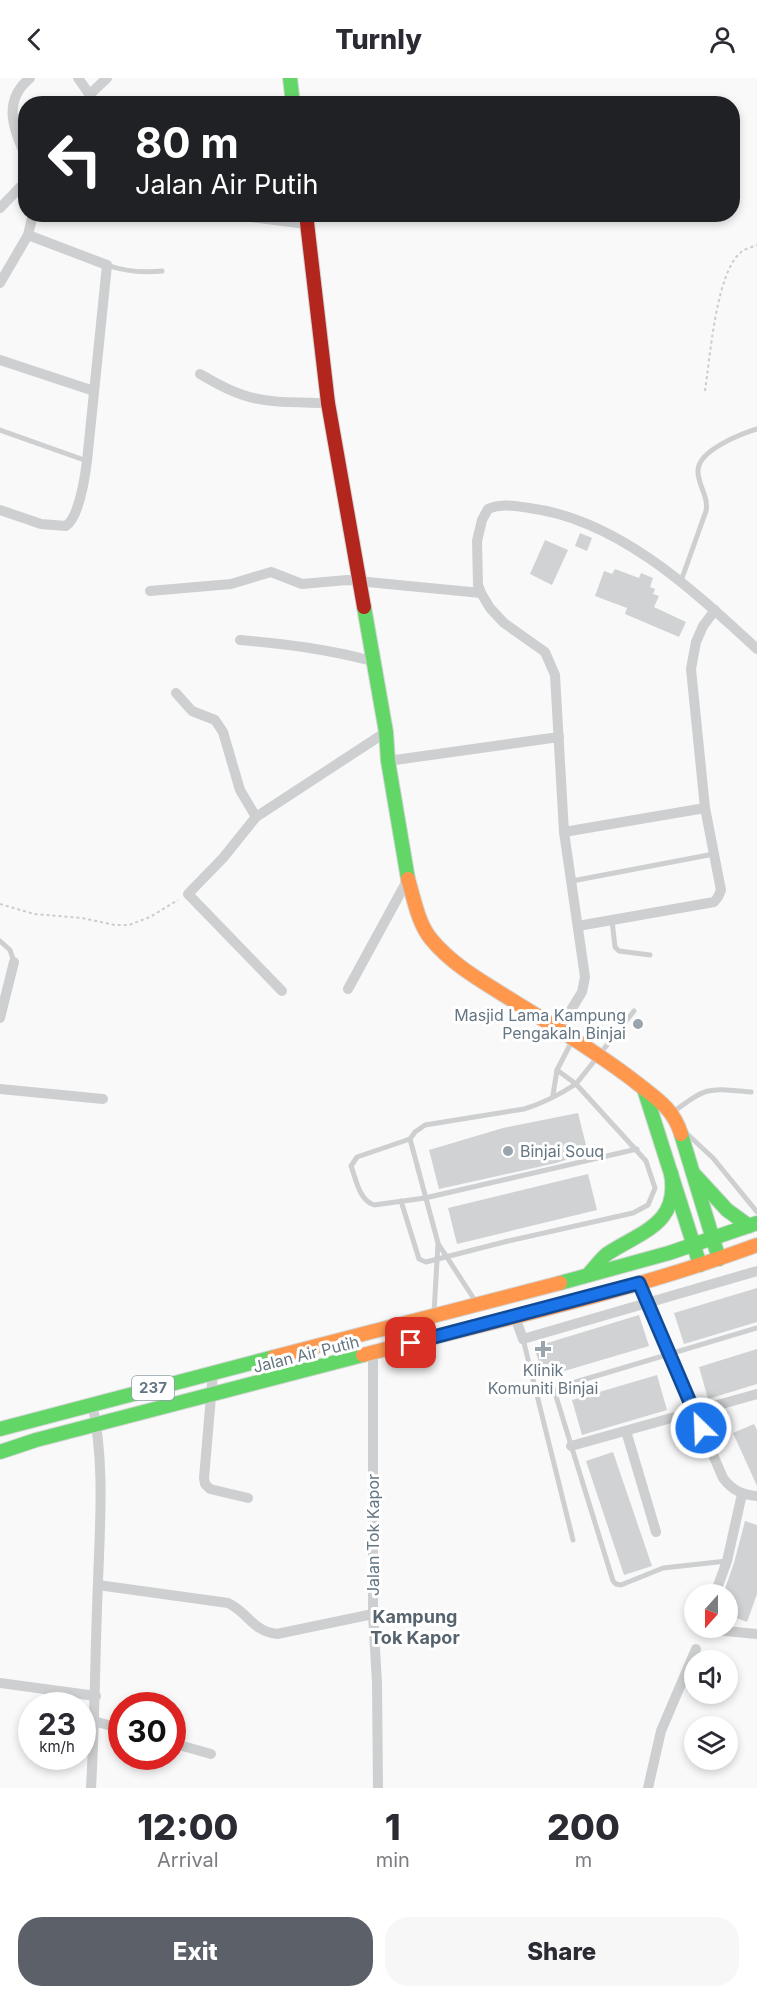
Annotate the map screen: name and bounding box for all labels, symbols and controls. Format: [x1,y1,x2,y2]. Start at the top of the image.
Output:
icon: back [18,23,51,56]
text: Turnly [335,23,422,56]
icon: person [706,23,739,56]
text: 80 m [135,117,239,168]
icon: left [36,120,114,198]
text: Jalan Air Putih [135,168,318,201]
place label: Masjid Lama Kampung Pengakaln Binjai [454,1005,626,1043]
marker: Masjid Lama Kampung Pengakaln Binjai [631,1017,645,1031]
place label: Binjai Souq [520,1141,604,1161]
marker: Binjai Souq [501,1144,515,1158]
pin [385,1317,436,1368]
icon: arrive [394,1326,427,1359]
street label: Jalan Air Putih [251,1331,361,1377]
marker: Klinik Komuniti Binjai [534,1340,552,1358]
place label: Klinik Komuniti Binjai [488,1360,598,1398]
road number: 237 [132,1376,174,1400]
position arrow [669,1396,733,1460]
street label: Jalan Tok Kapor [363,1474,383,1596]
north arrow [684,1584,738,1638]
map controls [684,1584,738,1770]
district label: Kampung Tok Kapor [370,1606,460,1648]
button: sound [684,1650,738,1704]
speed limit sign: 30 [108,1692,186,1770]
text: 23 [38,1706,76,1742]
button: layers [684,1716,738,1770]
text: km/h [39,1737,75,1756]
text: 12:00 [137,1805,239,1849]
text: 1 [385,1805,401,1849]
text: 200 [547,1805,620,1849]
text: Arrival [157,1848,219,1872]
text: min [376,1848,410,1872]
text: m [575,1848,592,1872]
button: Exit [18,1917,373,1986]
button: Share [385,1917,739,1986]

